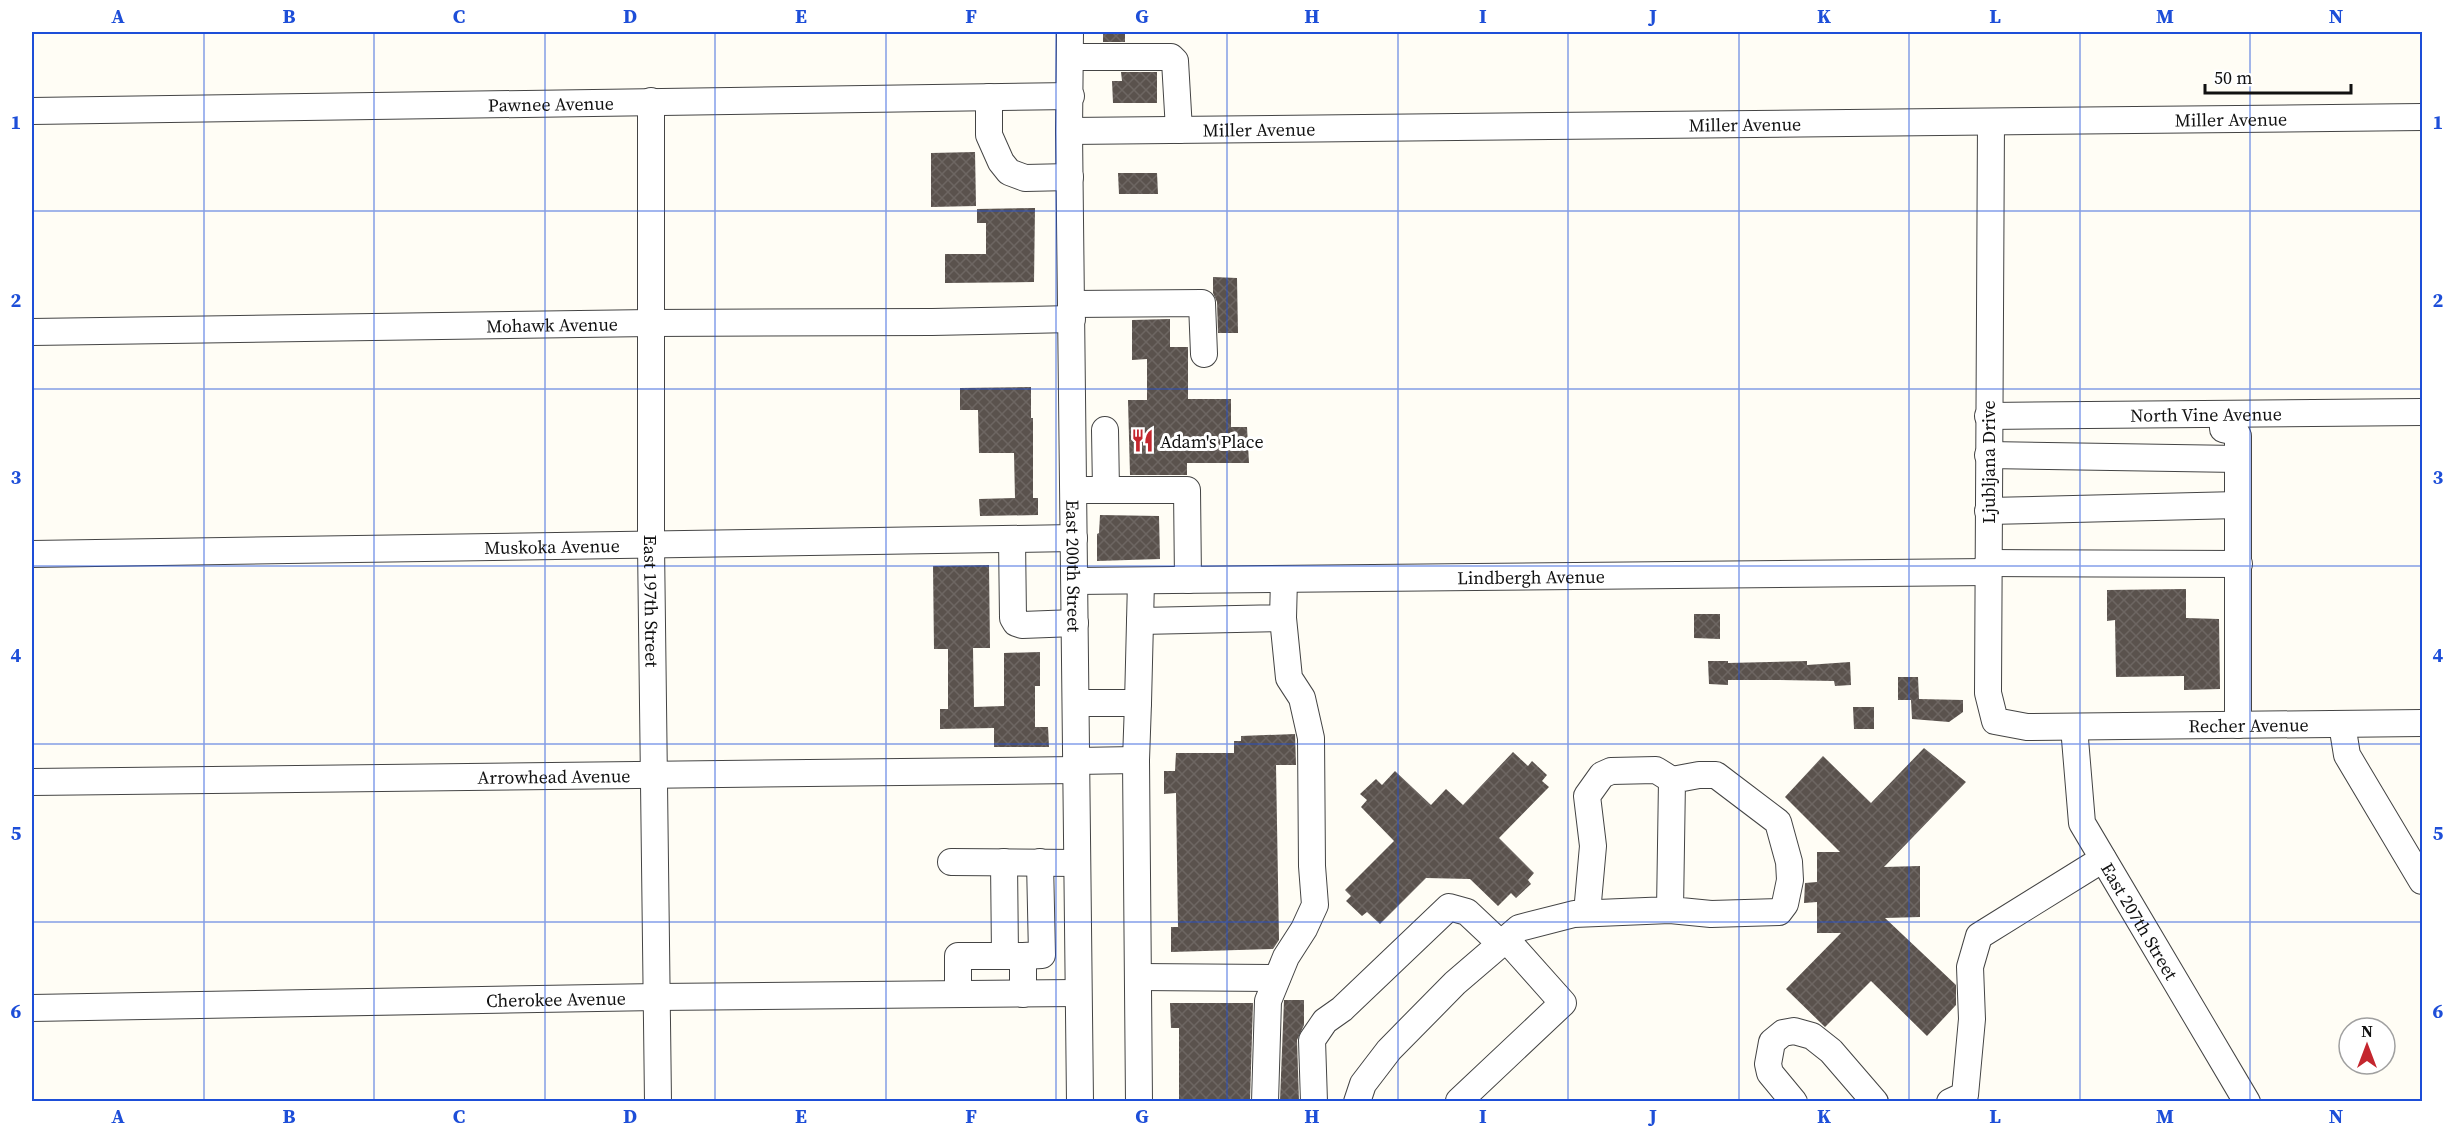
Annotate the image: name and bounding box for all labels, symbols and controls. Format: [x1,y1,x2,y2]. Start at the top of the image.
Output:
text: A [111,2,125,30]
text: B [282,2,296,30]
text: C [453,2,465,30]
text: D [623,2,637,30]
text: E [795,2,807,30]
text: F [965,2,977,30]
text: G [1135,2,1149,30]
text: H [1304,2,1320,30]
text: I [1479,2,1487,30]
text: J [1647,2,1657,30]
text: K [1817,2,1831,30]
text: L [1989,2,2001,30]
text: M [2156,2,2174,30]
text: N [2329,2,2343,30]
scale bar [2205,57,2350,95]
text: 50 m [2214,65,2252,90]
street label: Pawnee Avenue [488,90,614,117]
street label: Miller Avenue [2175,106,2287,132]
text: 1 [11,108,21,136]
text: 1 [2433,108,2443,136]
street label: Miller Avenue [1689,111,1801,137]
street label: Miller Avenue [1203,116,1315,142]
text: 2 [11,286,22,314]
text: 2 [2433,286,2444,314]
street label: Mohawk Avenue [486,311,618,338]
street label: Ljubljana Drive [1976,400,2001,524]
street label: North Vine Avenue [2130,401,2282,427]
restaurant icon: Adam's Place [1129,428,1155,454]
place label: Adam's Place [1160,429,1264,454]
text: 3 [11,463,22,491]
text: 3 [2433,463,2444,491]
street label: East 200th Street [1061,500,1087,632]
street label: Muskoka Avenue [484,532,620,560]
street label: East 197th Street [639,535,665,667]
street label: Lindbergh Avenue [1457,563,1605,590]
text: 4 [11,641,22,669]
text: 4 [2433,641,2444,669]
street label: Recher Avenue [2188,712,2309,738]
street label: Arrowhead Avenue [477,763,631,789]
text: 5 [11,819,22,847]
text: 5 [2433,819,2444,847]
street label: East 207th Street [2095,858,2184,984]
street label: Cherokee Avenue [486,985,626,1013]
text: 6 [11,997,22,1025]
text: 6 [2433,997,2444,1025]
north arrow [2337,1016,2397,1076]
text: N [2361,1020,2373,1042]
text: A [111,1102,125,1130]
text: B [282,1102,296,1130]
text: C [453,1102,465,1130]
text: D [623,1102,637,1130]
text: E [795,1102,807,1130]
text: F [965,1102,977,1130]
text: G [1135,1102,1149,1130]
text: H [1304,1102,1320,1130]
text: I [1479,1102,1487,1130]
text: J [1647,1102,1657,1130]
text: K [1817,1102,1831,1130]
text: L [1989,1102,2001,1130]
text: M [2156,1102,2174,1130]
text: N [2329,1102,2343,1130]

